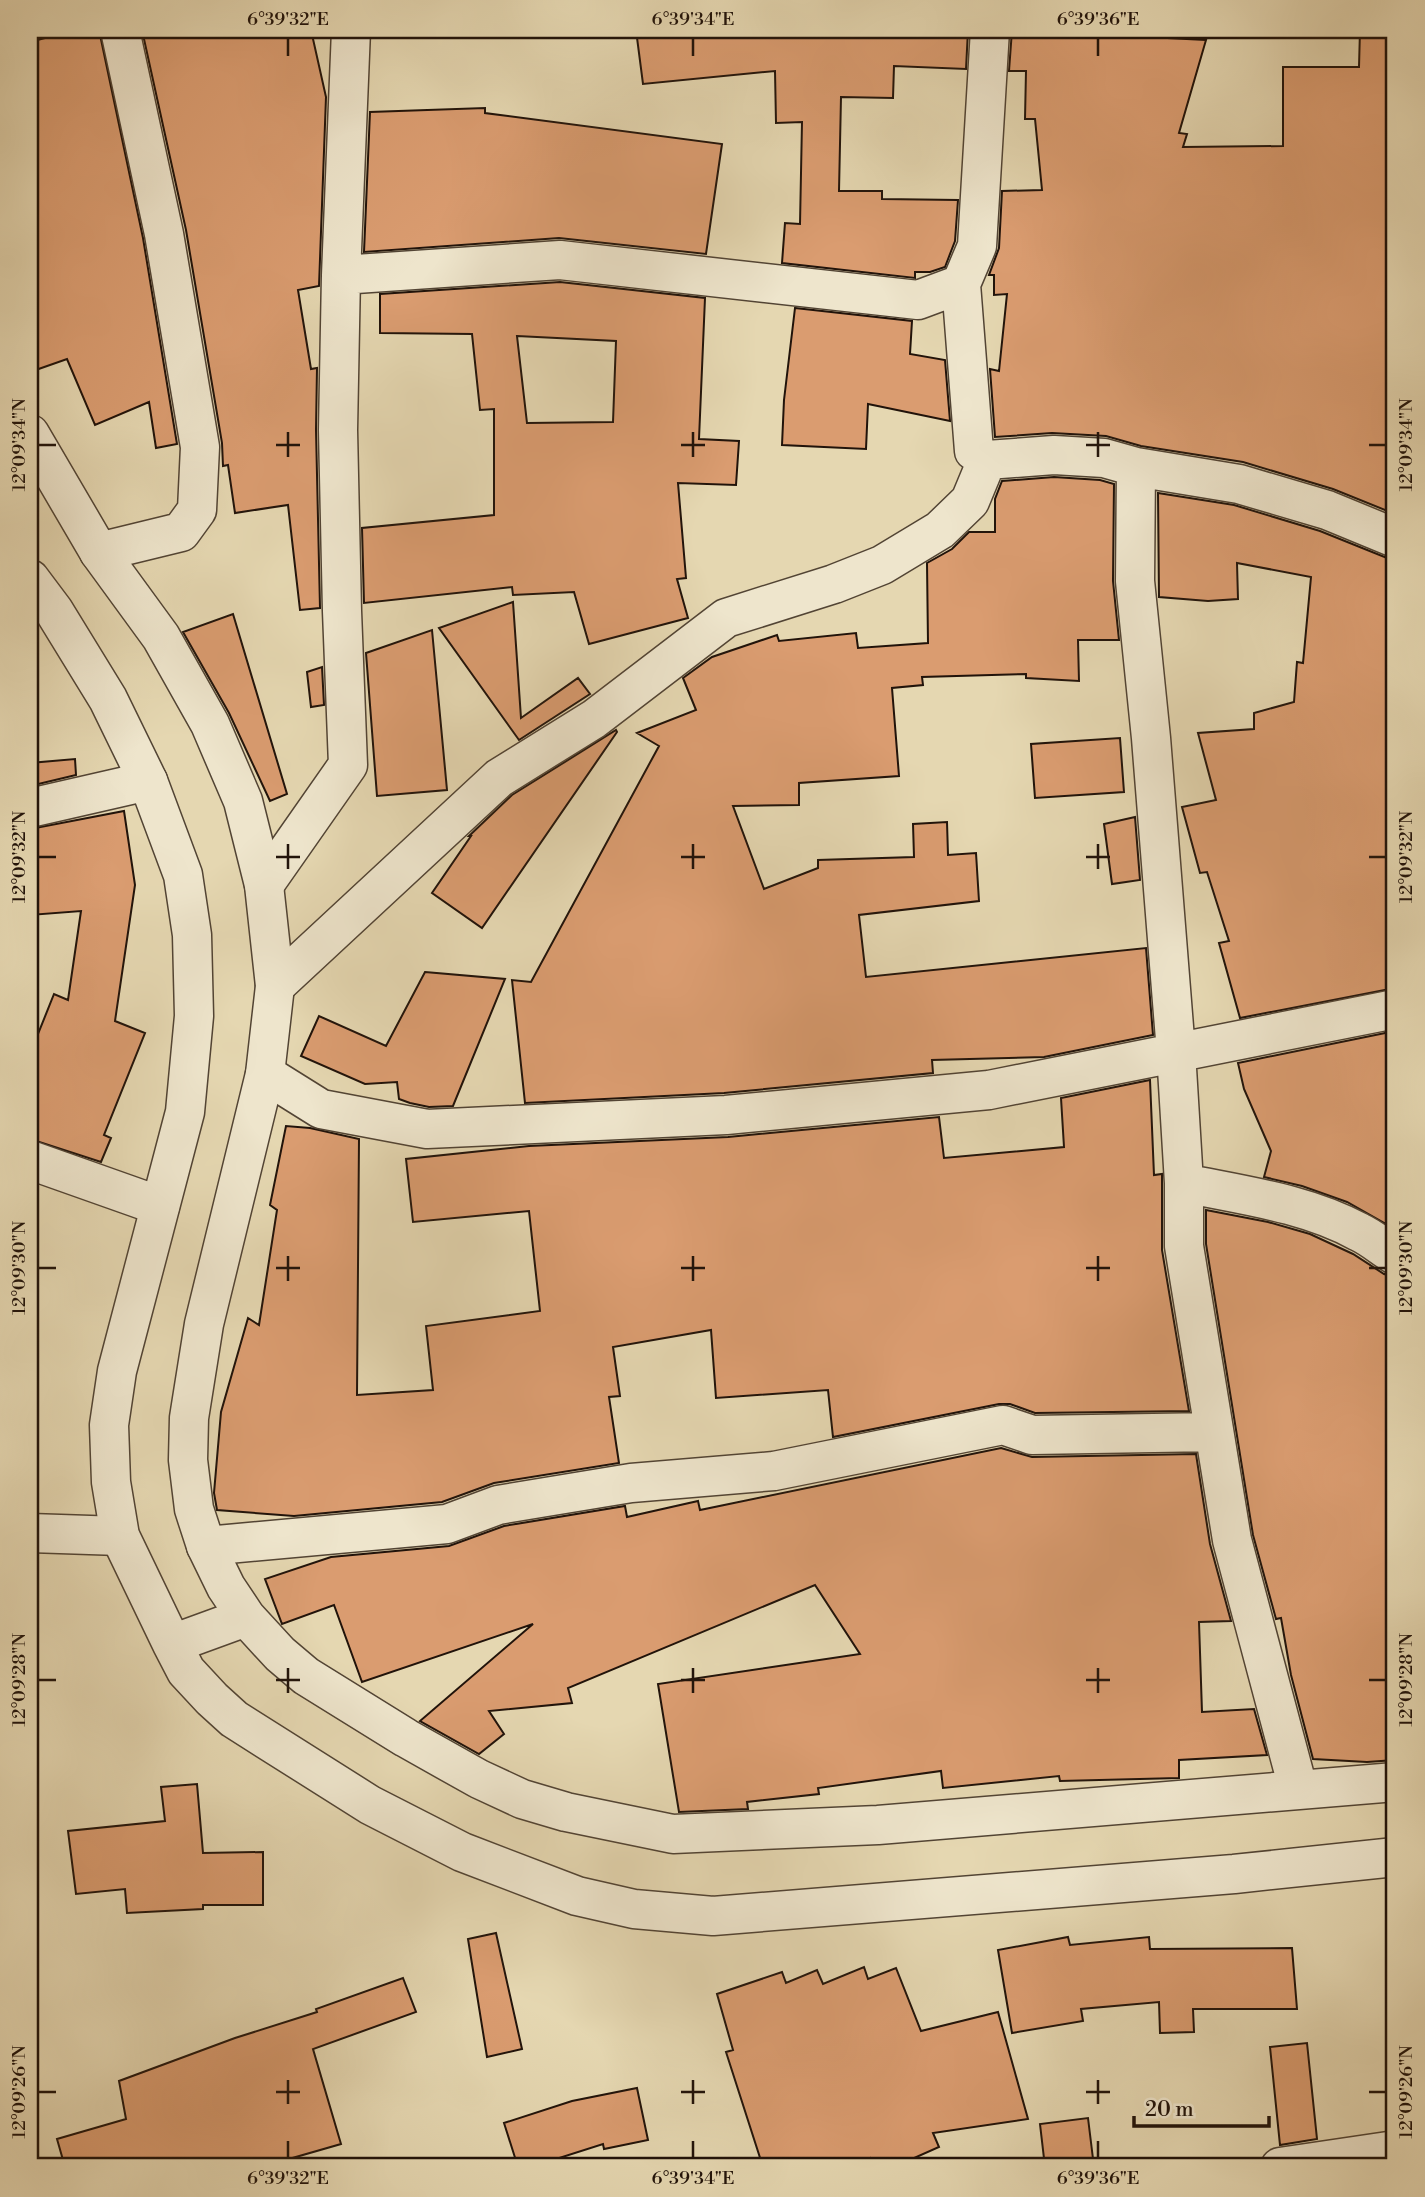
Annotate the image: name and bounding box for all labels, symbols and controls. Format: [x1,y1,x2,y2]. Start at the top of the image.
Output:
text: 6°39'32"E [247,8,329,31]
text: 6°39'34"E [652,8,734,31]
text: 6°39'36"E [1057,8,1139,31]
text: 12°09'34"N [8,398,31,492]
text: 12°09'34"N [1395,398,1418,492]
text: 12°09'32"N [8,810,31,903]
text: 12°09'32"N [1395,810,1418,903]
text: 12°09'30"N [8,1220,31,1315]
text: 12°09'30"N [1395,1220,1418,1315]
text: 12°09'28"N [8,1633,31,1727]
text: 12°09'28"N [1395,1633,1418,1727]
text: 12°09'26"N [8,2045,31,2139]
text: 12°09'26"N [1395,2045,1418,2139]
scale bar [1134,2085,1269,2129]
text: 20 m [1145,2097,1194,2123]
text: 6°39'32"E [247,2167,329,2190]
text: 6°39'34"E [652,2167,734,2190]
text: 6°39'36"E [1057,2167,1139,2190]

